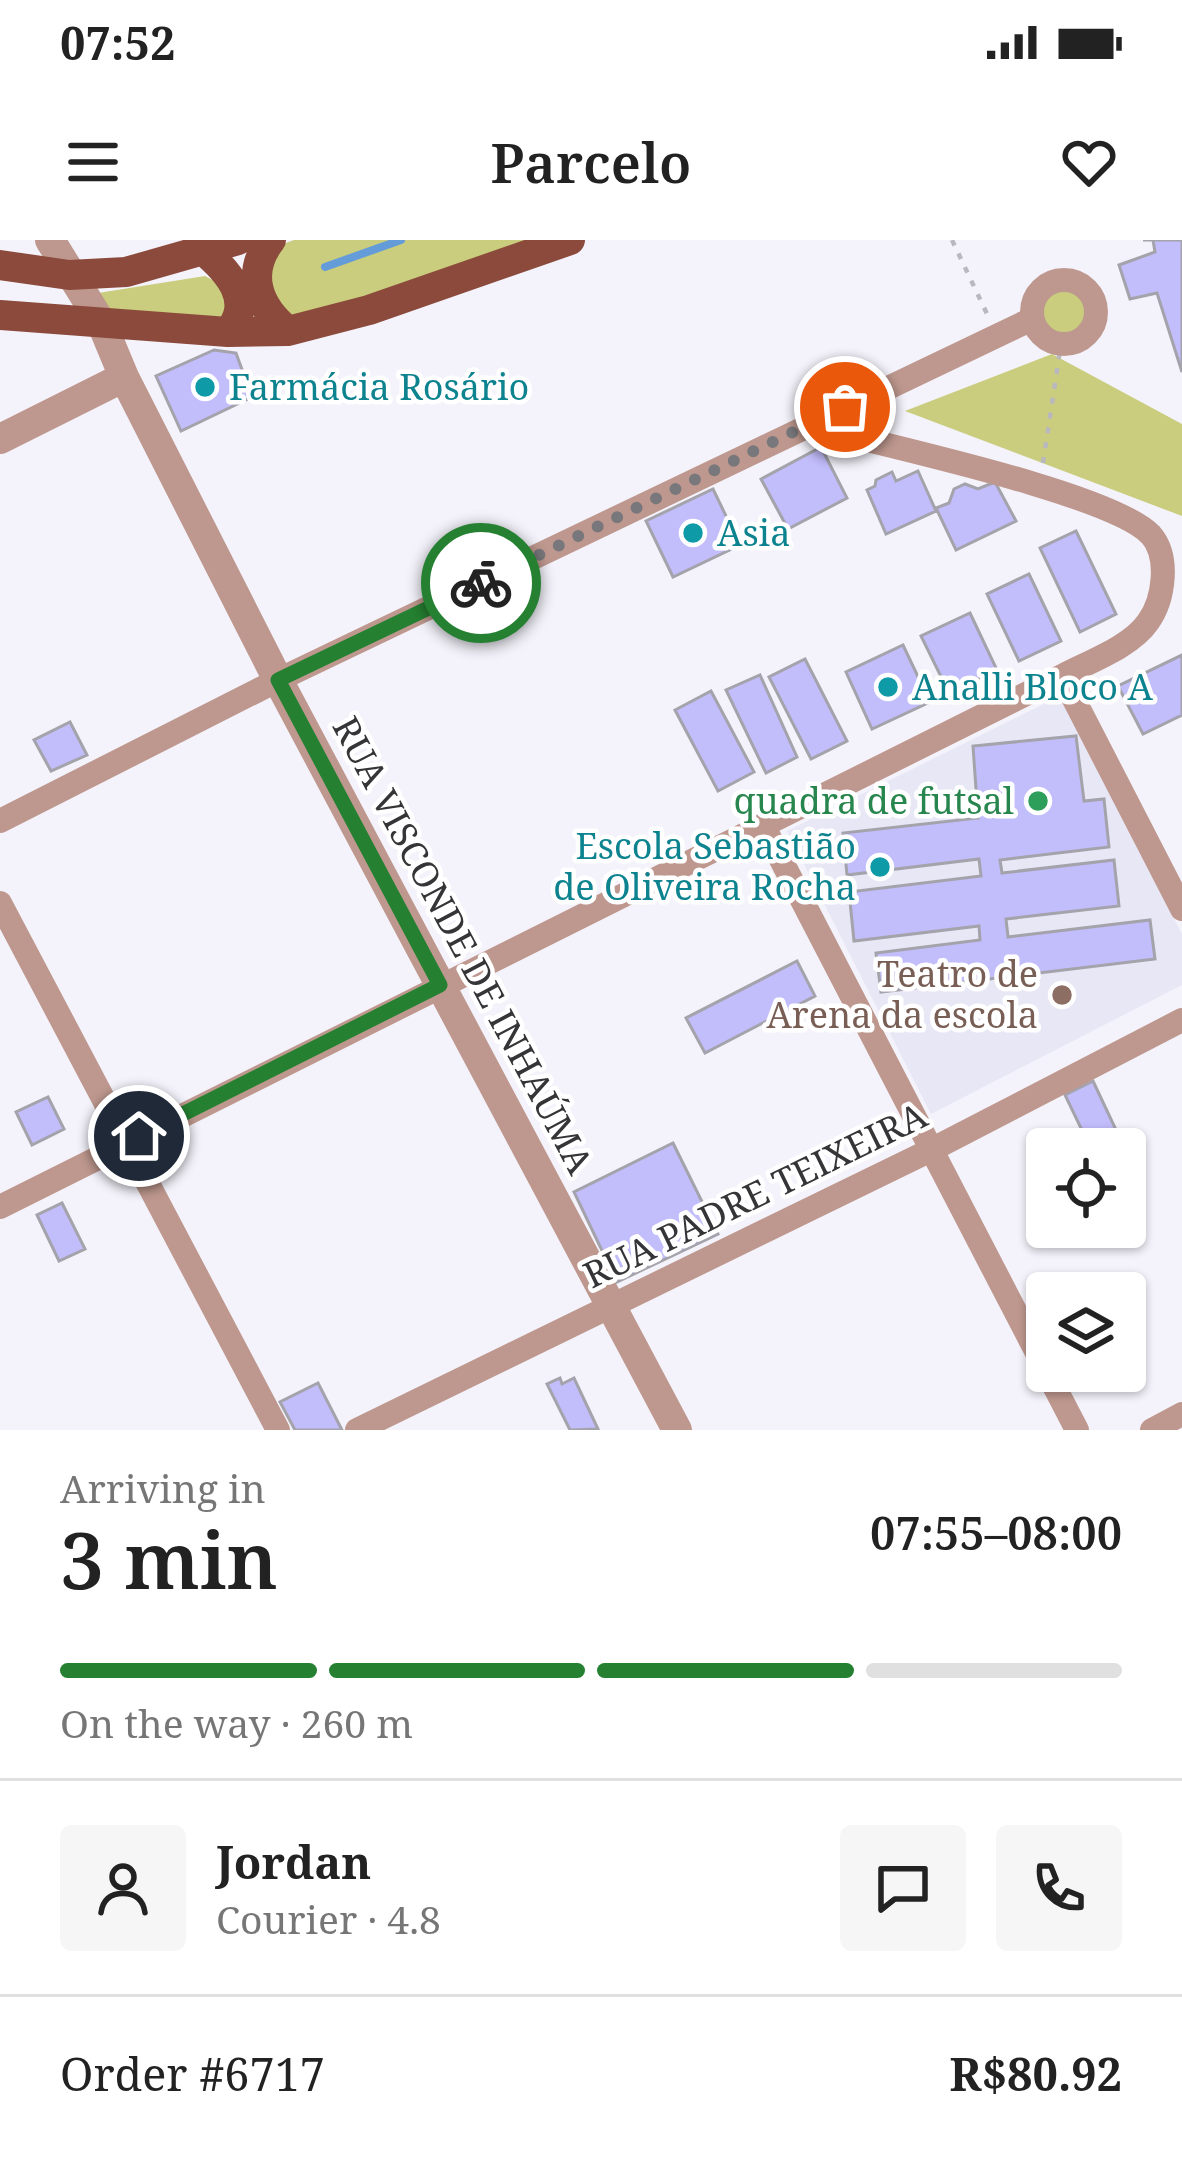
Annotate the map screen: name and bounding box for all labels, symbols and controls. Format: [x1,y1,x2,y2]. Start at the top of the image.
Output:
text: 07:52 [60,12,175,73]
text: Parcelo [491,125,692,199]
icon: menu [60,129,126,195]
icon: heart [1056,129,1122,195]
pin [794,356,896,458]
place label: Farmácia Rosário [229,362,529,411]
marker: Farmácia Rosário [192,374,218,400]
icon: bag [812,374,878,440]
place label: Asia [717,508,790,557]
marker: Asia [680,520,706,546]
courier [421,523,541,643]
icon: bike [448,550,514,616]
place label: Analli Bloco A [912,662,1153,711]
marker: Analli Bloco A [875,674,901,700]
street label: RUA VISCONDE DE INHAÚMA [322,708,605,1183]
place label: quadra de futsal [734,776,1014,825]
marker: quadra de futsal [1025,788,1051,814]
place label: Escola Sebastião de Oliveira Rocha [553,821,856,911]
marker: Escola Sebastião de Oliveira Rocha [867,854,893,880]
place label: Teatro de Arena da escola [766,949,1038,1039]
marker: Teatro de Arena da escola [1049,982,1075,1008]
pin [88,1085,190,1187]
street label: RUA PADRE TEIXEIRA [575,1090,935,1299]
icon: home [106,1103,172,1169]
map controls [1026,1128,1146,1392]
button: locate [1026,1128,1146,1248]
button: layers [1026,1272,1146,1392]
text: Arriving in [60,1461,266,1514]
text: 07:55–08:00 [870,1502,1122,1563]
text: 3 min [60,1506,278,1612]
text: On the way · 260 m [60,1696,413,1749]
button: person [60,1825,186,1951]
button: chat [840,1825,966,1951]
button: phone [996,1825,1122,1951]
text: Jordan [216,1831,371,1892]
text: Courier · 4.8 [216,1892,441,1945]
text: Order #6717 [60,2043,325,2104]
text: R$80.92 [950,2043,1122,2104]

